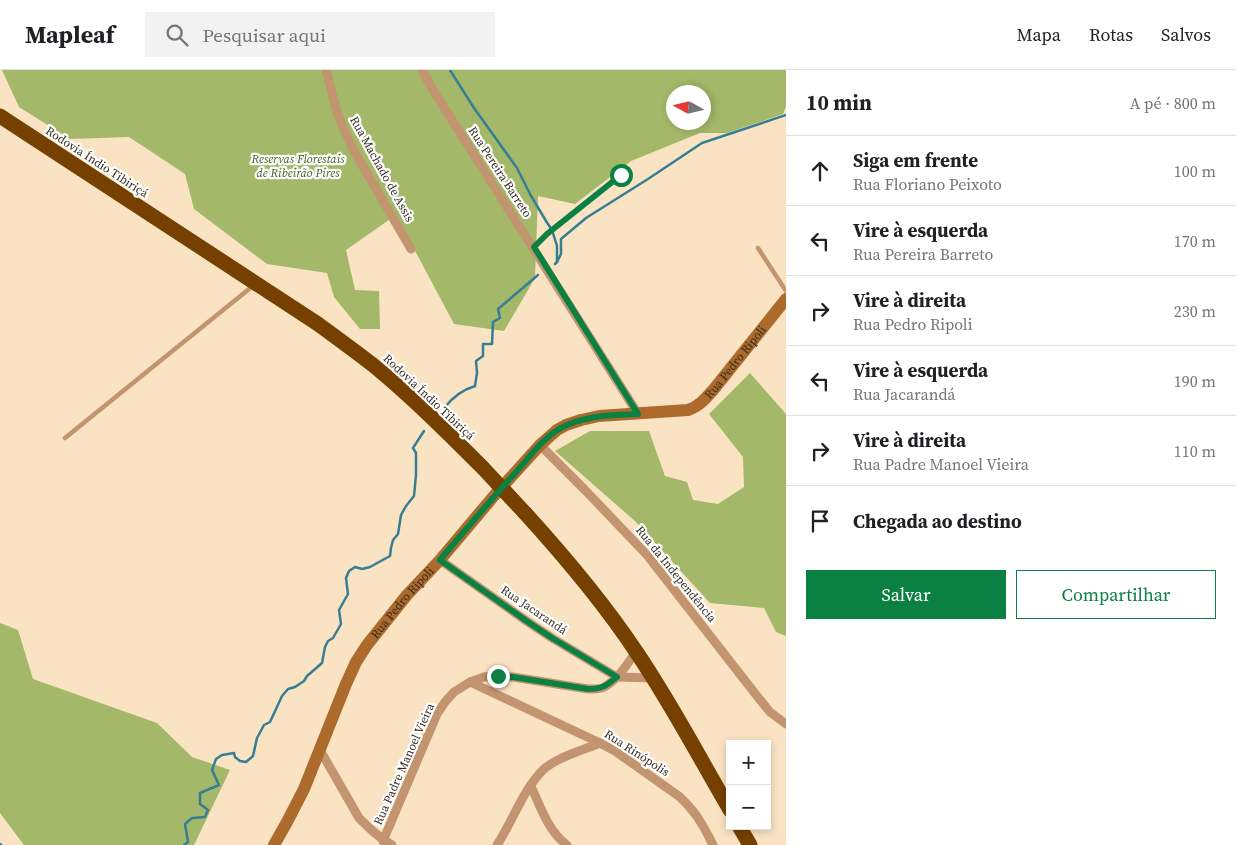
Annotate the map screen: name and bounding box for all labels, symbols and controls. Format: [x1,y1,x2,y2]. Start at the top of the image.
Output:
search box [145,12,495,57]
text: Mapleaf [25,18,115,51]
icon: search [163,21,191,49]
text: Pesquisar aqui [203,22,326,48]
text: Mapa [1017,22,1061,47]
text: Rotas [1089,22,1133,47]
text: Salvos [1161,22,1211,47]
north arrow [666,85,711,130]
text: 10 min [806,88,872,117]
text: A pé · 800 m [1130,92,1216,114]
street label: Rua Machado de Assis [346,113,418,225]
street label: Rodovia Índio Tibiriçá [43,123,152,202]
street label: Rua Pereira Barreto [465,124,536,221]
text: Siga em frente [853,147,978,173]
park label: Reservas Florestais de Ribeirão Pires [250,151,345,181]
icon: ahead [806,157,834,185]
text: 100 m [1174,160,1216,182]
route start [610,164,633,187]
text: Rua Floriano Peixoto [853,173,1002,195]
text: Vire à esquerda [853,217,988,243]
icon: left [806,227,834,255]
text: 170 m [1174,230,1216,252]
text: Rua Pereira Barreto [853,243,993,265]
text: Vire à direita [853,287,966,313]
icon: right [806,297,834,325]
text: 230 m [1174,300,1216,322]
text: Rua Pedro Ripoli [853,313,972,335]
street label: Rua Pedro Ripoli [701,322,770,403]
street label: Rodovia Índio Tibiriçá [380,350,479,444]
text: Vire à esquerda [853,357,988,383]
icon: left [806,367,834,395]
text: 190 m [1174,370,1216,392]
text: Rua Jacarandá [853,383,955,405]
text: Vire à direita [853,427,966,453]
icon: right [806,437,834,465]
text: 110 m [1174,440,1216,462]
text: Rua Padre Manoel Vieira [853,453,1029,475]
icon: arrive [806,507,834,535]
text: Chegada ao destino [853,508,1022,534]
street label: Rua da Independência [632,522,720,626]
street label: Rua Pedro Ripoli [367,563,438,642]
button: Salvar [806,570,1006,619]
button: Compartilhar [1016,570,1216,619]
street label: Rua Jacarandá [498,582,571,639]
route end [487,665,510,688]
street label: Rua Padre Manoel Vieira [370,700,439,828]
street label: Rua Rinópolis [601,726,673,780]
map controls [726,740,771,830]
button: + [726,740,771,785]
button: − [726,785,771,830]

